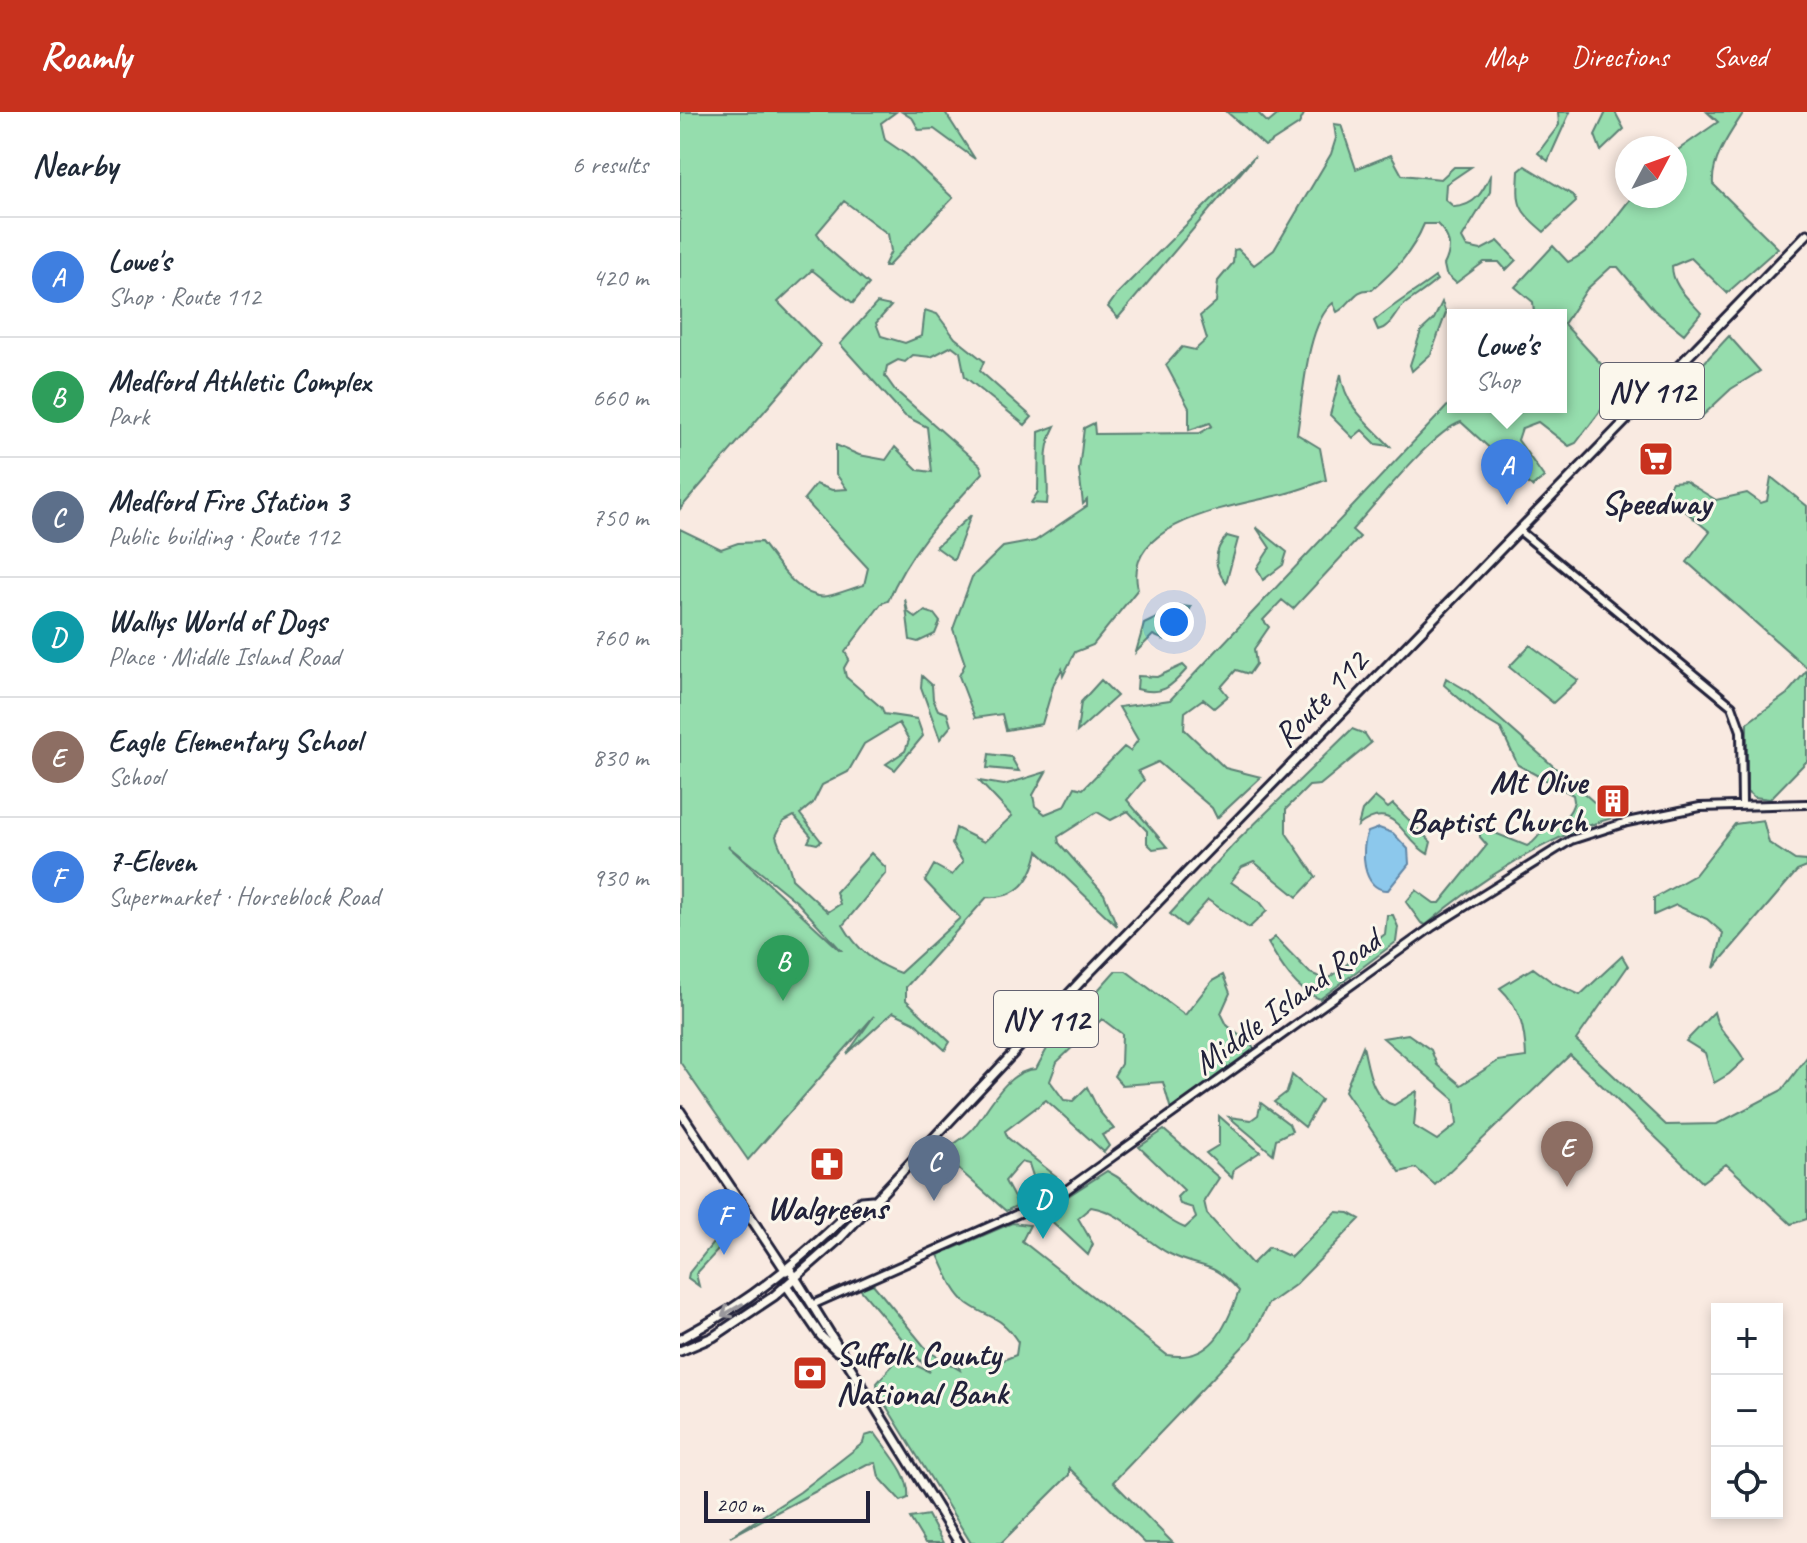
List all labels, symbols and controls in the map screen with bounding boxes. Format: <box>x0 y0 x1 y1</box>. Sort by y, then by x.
text: Roamly <box>40 33 131 80</box>
text: Map <box>1484 39 1527 74</box>
text: Directions <box>1571 39 1669 74</box>
text: Saved <box>1713 39 1767 74</box>
north arrow <box>1615 136 1687 208</box>
text: Nearby <box>32 143 118 186</box>
text: 6 results <box>572 148 648 181</box>
text: Lowe's <box>108 242 171 280</box>
text: A <box>51 261 65 294</box>
text: 420 m <box>592 261 648 294</box>
text: Shop · Route 112 <box>108 280 261 313</box>
popup <box>1447 309 1567 413</box>
text: Lowe's <box>1476 326 1538 364</box>
text: Medford Athletic Complex <box>108 362 370 400</box>
road number: NY 112 <box>1600 363 1704 419</box>
text: Shop <box>1476 364 1520 397</box>
text: B <box>51 381 65 414</box>
text: 660 m <box>592 381 648 414</box>
text: Park <box>108 400 149 433</box>
pin: A <box>1481 439 1533 505</box>
supermarket icon: Speedway <box>1637 440 1675 478</box>
place label: Speedway <box>1601 481 1714 524</box>
text: Medford Fire Station 3 <box>108 482 348 520</box>
text: C <box>52 501 64 534</box>
text: 750 m <box>592 501 648 534</box>
text: Public building · Route 112 <box>108 520 340 553</box>
text: Wallys World of Dogs <box>108 602 327 640</box>
your location <box>1154 602 1194 642</box>
text: D <box>50 621 66 654</box>
text: 760 m <box>592 621 648 654</box>
street label: Route 112 <box>1264 639 1379 756</box>
text: Place · Middle Island Road <box>108 640 340 673</box>
text: Eagle Elementary School <box>108 722 362 760</box>
text: E <box>51 741 65 774</box>
text: 830 m <box>592 741 648 774</box>
text: School <box>108 760 164 793</box>
place label: Mt Olive Baptist Church <box>1407 760 1590 842</box>
building icon: Mt Olive Baptist Church <box>1594 782 1632 820</box>
text: 7-Eleven <box>108 842 196 880</box>
text: F <box>52 861 64 894</box>
text: 930 m <box>592 861 648 894</box>
text: Supermarket · Horseblock Road <box>108 880 380 913</box>
street label: Middle Island Road <box>1184 916 1393 1084</box>
pin: B <box>757 935 809 1001</box>
road number: NY 112 <box>994 991 1098 1047</box>
pin: E <box>1541 1121 1593 1187</box>
pin: C <box>908 1135 960 1201</box>
pharmacy icon: Walgreens <box>808 1145 846 1183</box>
pin: D <box>1017 1173 1069 1239</box>
place label: Walgreens <box>767 1186 890 1229</box>
pin: F <box>698 1189 750 1255</box>
one-way arrow <box>721 1302 744 1318</box>
map controls <box>1711 1303 1783 1519</box>
button: + <box>1711 1303 1783 1375</box>
place label: Suffolk County National Bank <box>836 1332 1011 1414</box>
bank icon: Suffolk County National Bank <box>791 1354 829 1392</box>
button: − <box>1711 1375 1783 1447</box>
button: locate <box>1711 1447 1783 1519</box>
scale bar <box>704 1487 870 1523</box>
text: 200 m <box>716 1491 763 1519</box>

